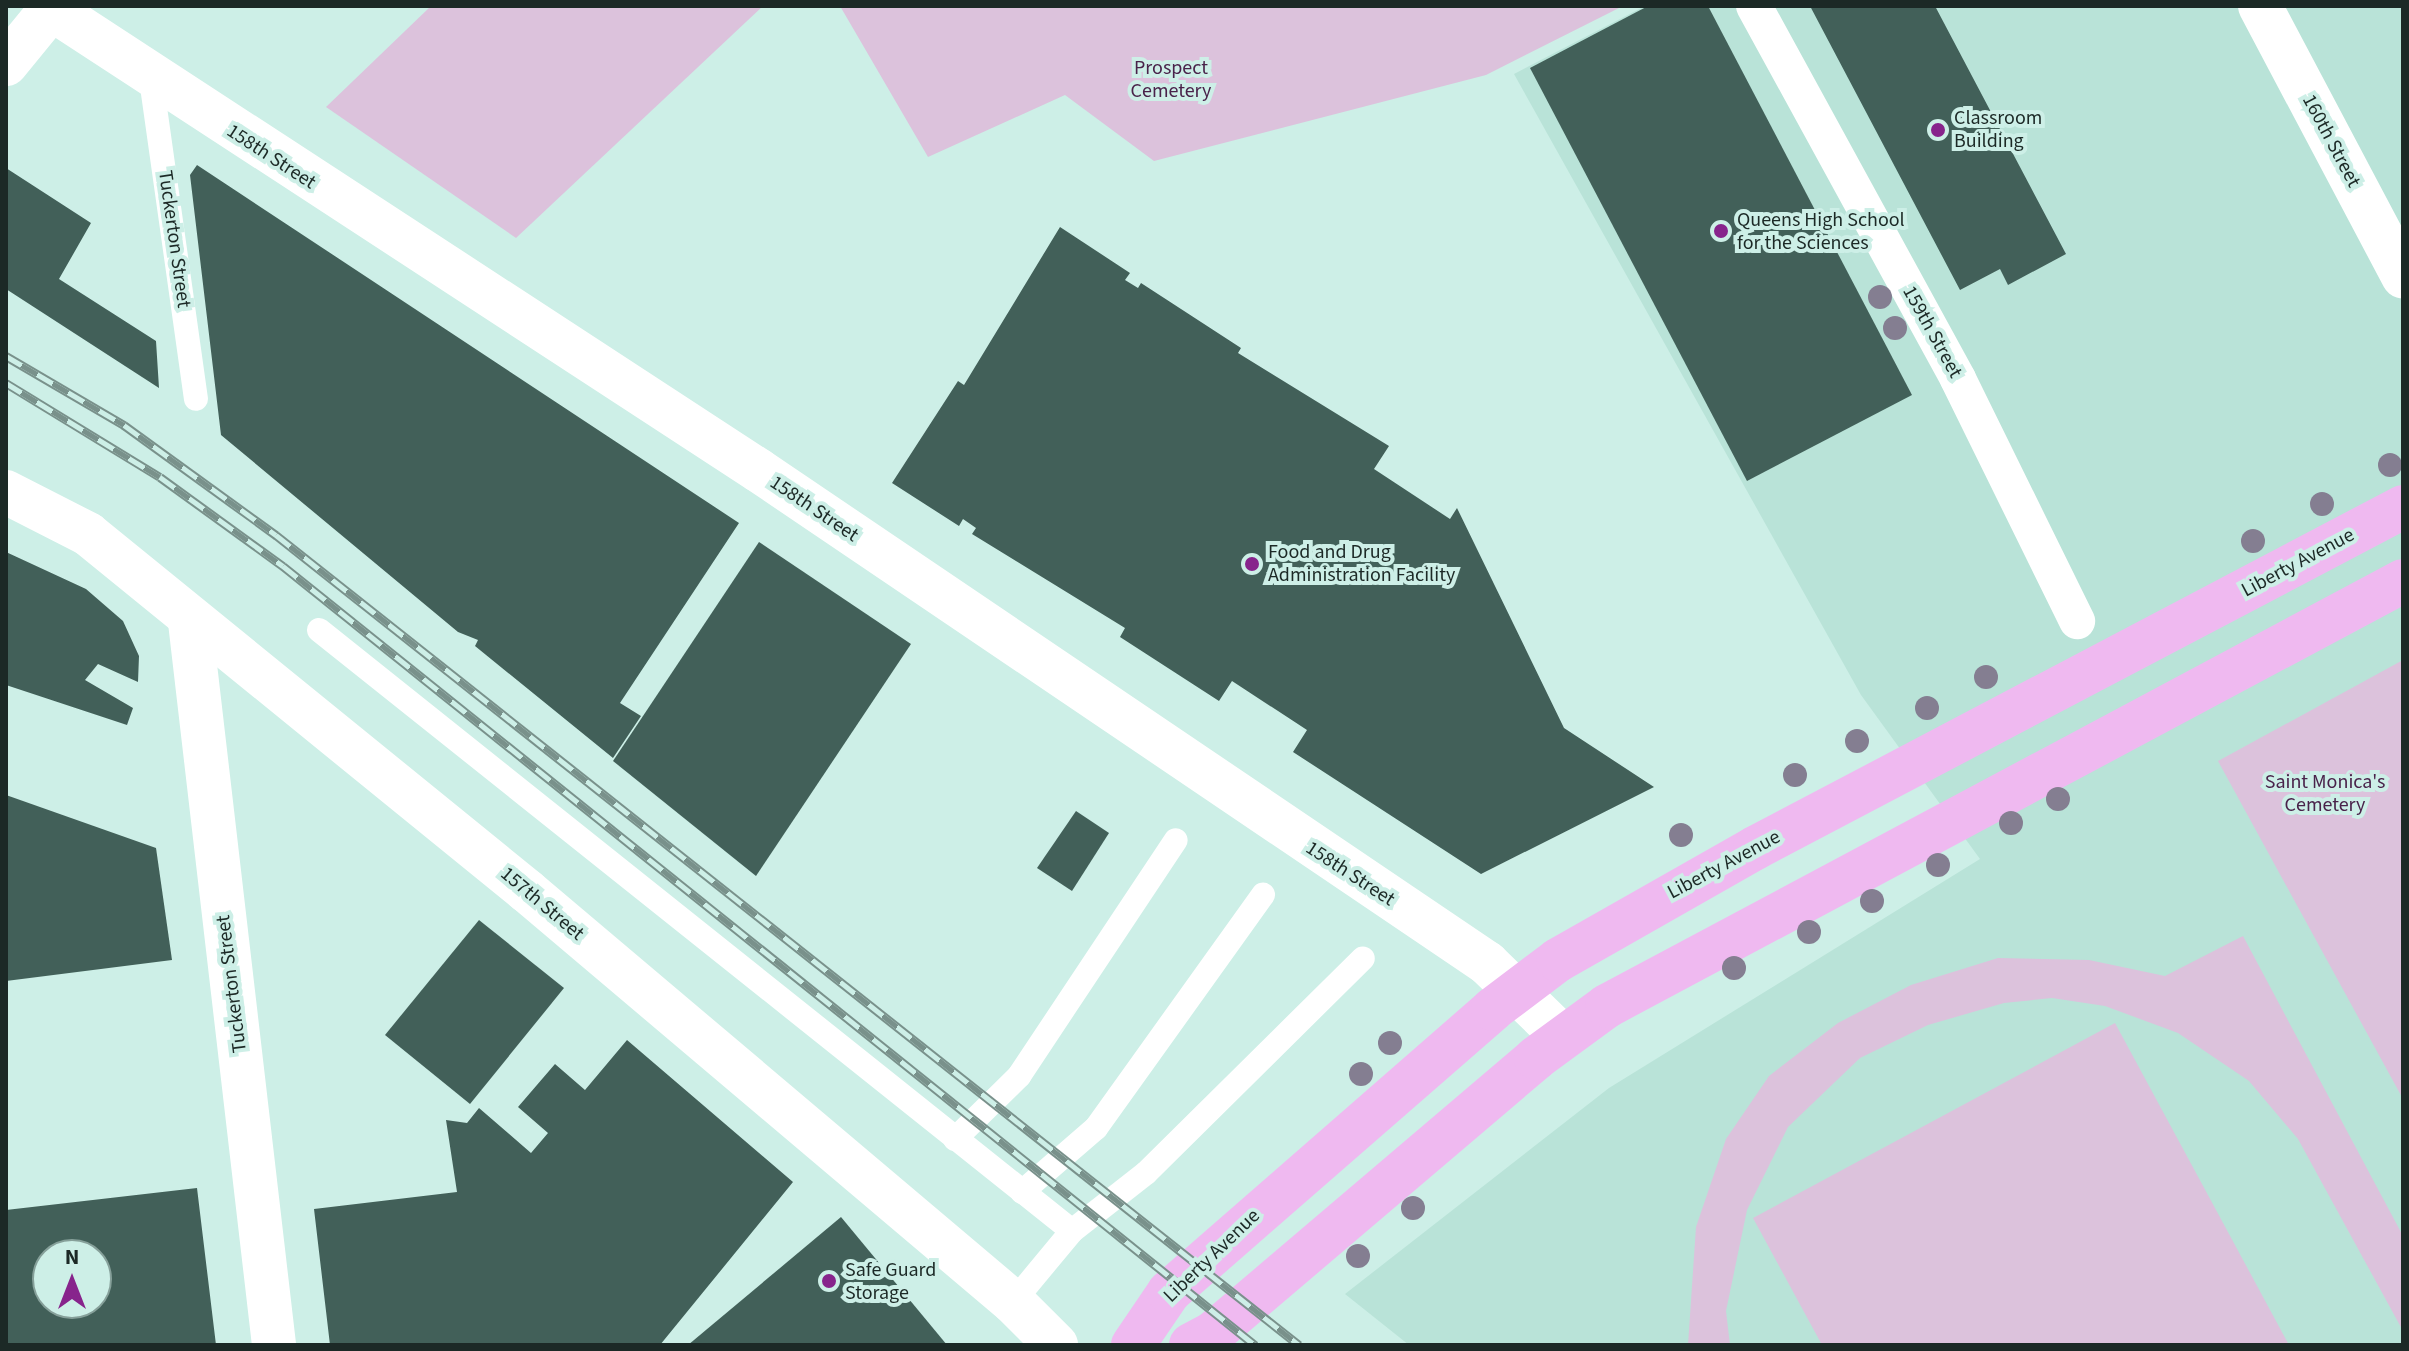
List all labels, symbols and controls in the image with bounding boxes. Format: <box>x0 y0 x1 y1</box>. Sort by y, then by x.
park label: Prospect Cemetery <box>1131 56 1211 103</box>
street label: 160th Street <box>2297 91 2365 191</box>
place label: Classroom Building <box>1954 106 2042 153</box>
street label: 158th Street <box>222 119 320 195</box>
marker: Classroom Building <box>1929 121 1947 139</box>
street label: Tuckerton Street <box>152 169 196 309</box>
place label: Queens High School for the Sciences <box>1737 208 1905 255</box>
marker: Queens High School for the Sciences <box>1712 222 1730 240</box>
street label: 159th Street <box>1897 282 1967 382</box>
street label: 158th Street <box>765 471 863 547</box>
street label: Liberty Avenue <box>2237 523 2359 603</box>
place label: Food and Drug Administration Facility <box>1268 540 1455 587</box>
marker: Food and Drug Administration Facility <box>1243 555 1261 573</box>
park label: Saint Monica's Cemetery <box>2265 770 2385 817</box>
street label: Liberty Avenue <box>1663 825 1785 905</box>
street label: 158th Street <box>1301 836 1399 912</box>
street label: 157th Street <box>495 862 589 946</box>
street label: Tuckerton Street <box>212 914 252 1054</box>
street label: Liberty Avenue <box>1159 1204 1265 1308</box>
north arrow <box>32 1239 112 1319</box>
text: N <box>65 1241 79 1273</box>
place label: Safe Guard Storage <box>845 1258 936 1305</box>
marker: Safe Guard Storage <box>820 1272 838 1290</box>

